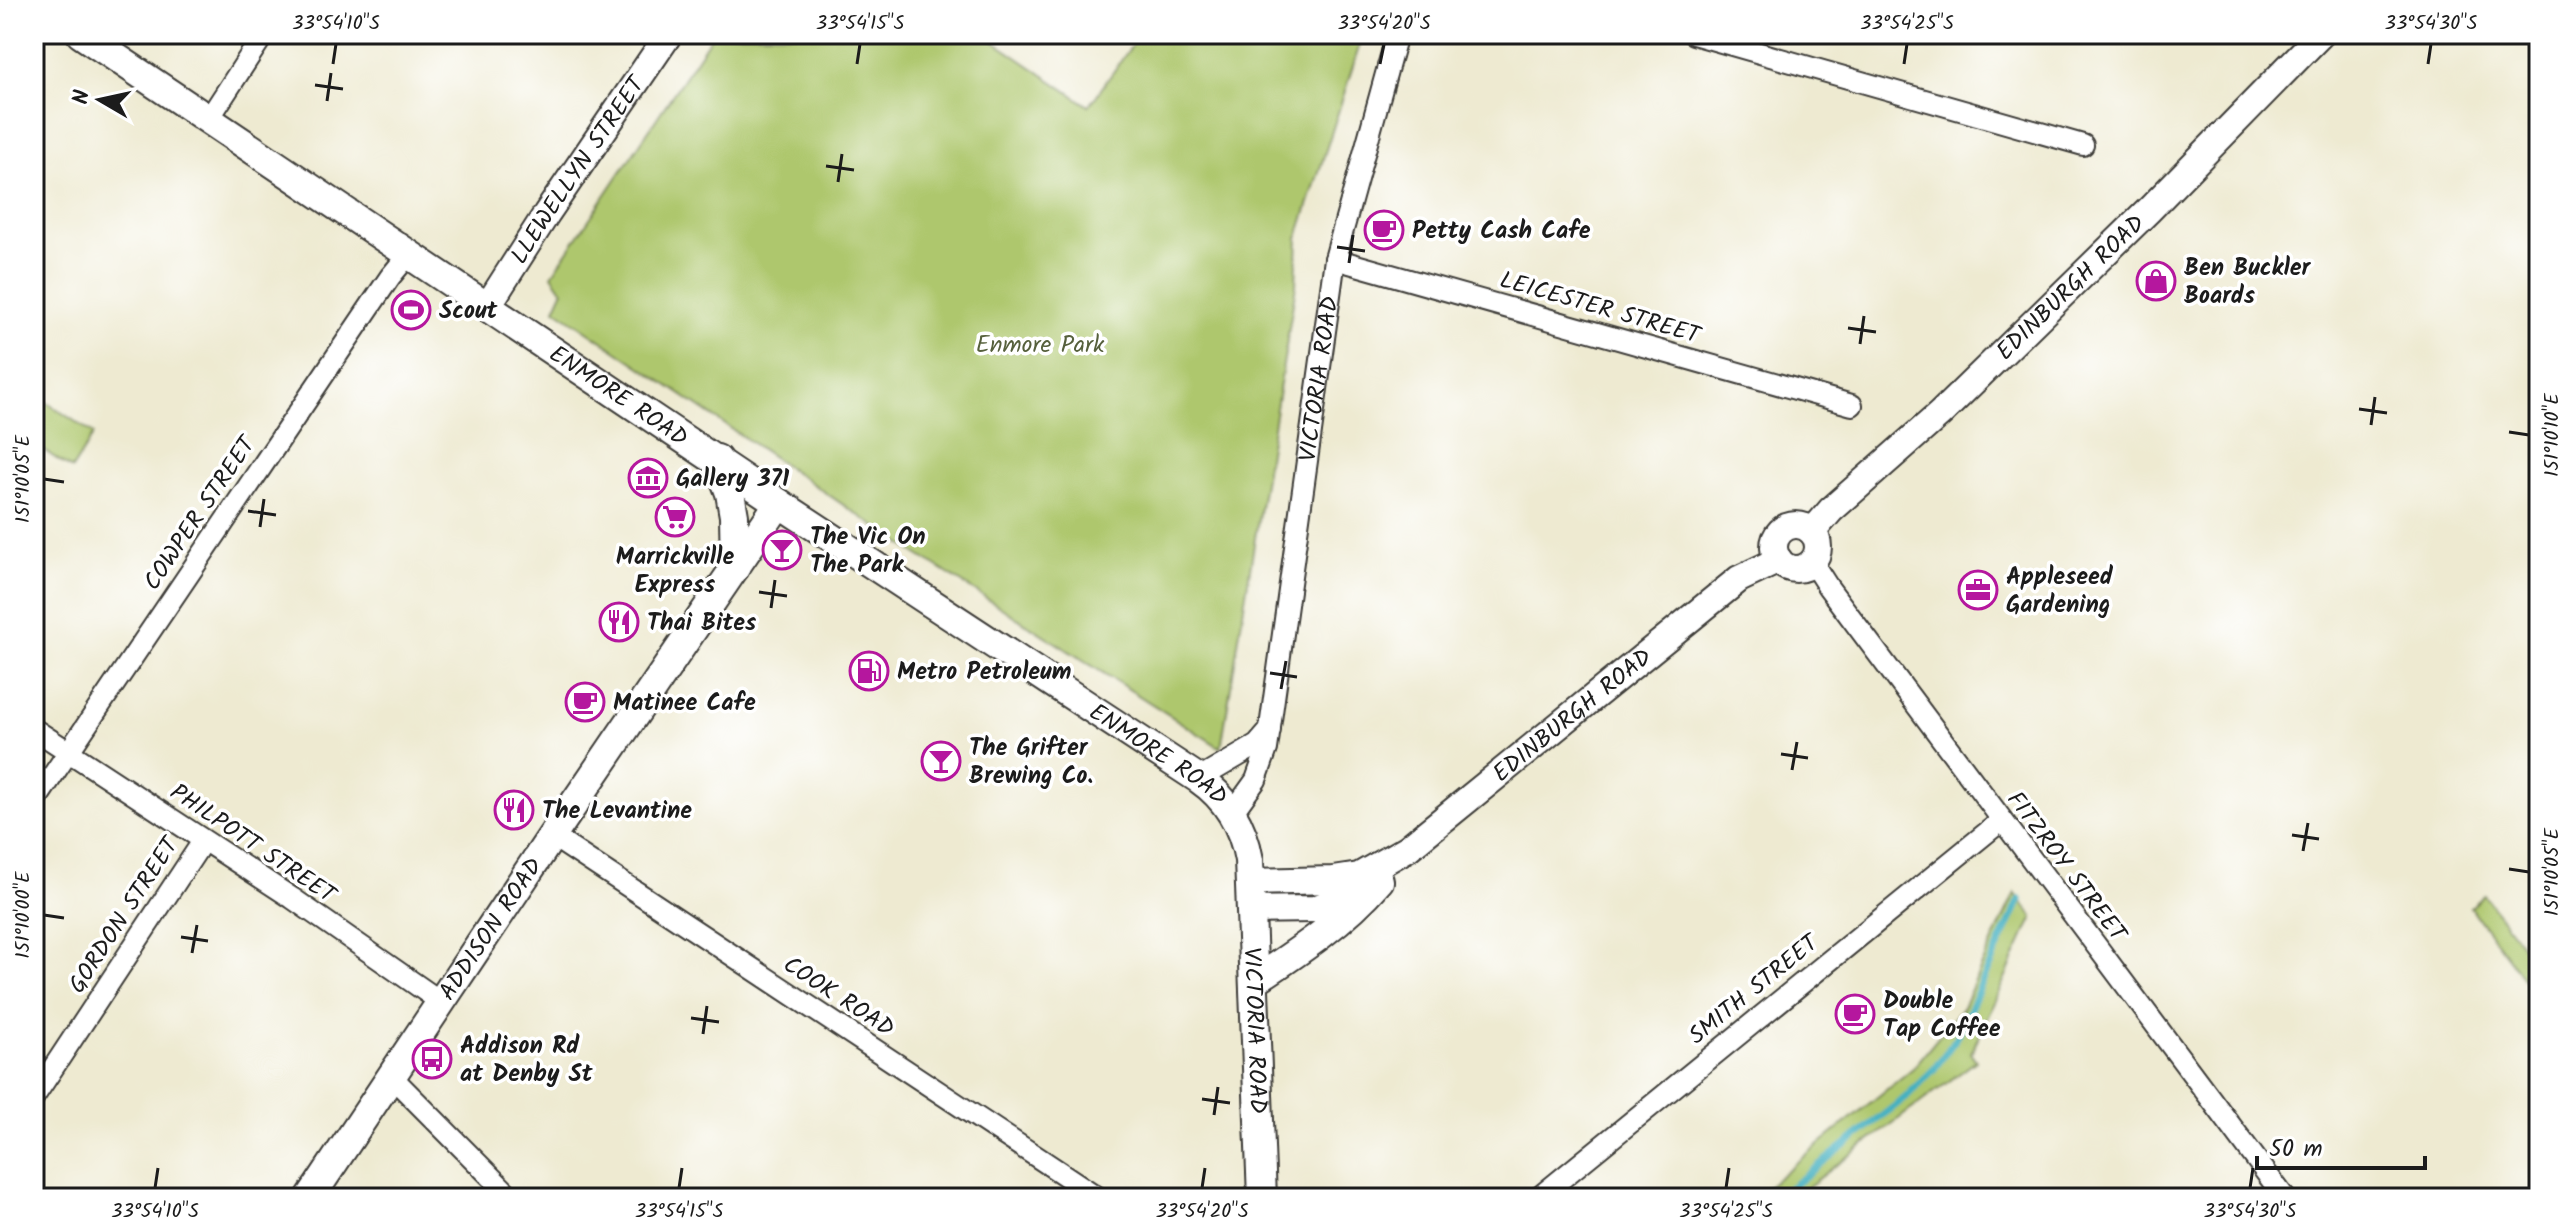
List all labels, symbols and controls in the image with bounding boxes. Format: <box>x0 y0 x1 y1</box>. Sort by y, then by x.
text: 33°54'10"S <box>292 8 380 40</box>
text: 33°54'15"S <box>816 8 905 40</box>
text: 33°54'20"S <box>1337 8 1431 40</box>
text: 33°54'25"S <box>1860 8 1954 40</box>
text: 33°54'30"S <box>2385 8 2478 40</box>
north arrow <box>60 60 140 140</box>
street label: LLEWELLYN STREET <box>501 67 657 273</box>
text: N <box>64 88 101 107</box>
street label: EDINBURGH ROAD <box>1987 206 2155 371</box>
cafe icon: Petty Cash Cafe <box>1363 209 1405 251</box>
place label: Petty Cash Cafe <box>1412 212 1591 251</box>
place label: Ben Buckler Boards <box>2184 249 2312 316</box>
shop icon: Ben Buckler Boards <box>2135 260 2177 302</box>
street label: LEICESTER STREET <box>1495 261 1706 356</box>
sports icon: Scout <box>390 289 432 331</box>
place label: Scout <box>439 292 499 331</box>
street label: VICTORIA ROAD <box>1289 294 1351 464</box>
park label: Enmore Park <box>976 326 1105 365</box>
street label: ENMORE ROAD <box>541 336 696 458</box>
text: 151°10'10"E <box>2537 392 2569 477</box>
street label: COWPER STREET <box>134 427 268 599</box>
text: 151°10'05"E <box>8 434 40 523</box>
museum icon: Gallery 371 <box>627 457 669 499</box>
place label: Gallery 371 <box>676 460 790 499</box>
supermarket icon: Marrickville Express <box>654 496 696 538</box>
place label: The Vic On The Park <box>810 518 926 585</box>
bar icon: The Vic On The Park <box>761 529 803 571</box>
place label: Marrickville Express <box>616 538 734 605</box>
place label: Appleseed Gardening <box>2006 558 2114 625</box>
office icon: Appleseed Gardening <box>1957 569 1999 611</box>
restaurant icon: Thai Bites <box>598 601 640 643</box>
place label: Thai Bites <box>647 604 756 643</box>
street label: EDINBURGH ROAD <box>1484 639 1661 793</box>
fuel station icon: Metro Petroleum <box>848 650 890 692</box>
place label: Metro Petroleum <box>897 653 1071 692</box>
cafe icon: Matinee Cafe <box>564 681 606 723</box>
place label: Matinee Cafe <box>613 684 756 723</box>
street label: ENMORE ROAD <box>1081 694 1236 815</box>
place label: The Grifter Brewing Co. <box>969 729 1093 796</box>
bar icon: The Grifter Brewing Co. <box>920 740 962 782</box>
street label: PHILPOTT STREET <box>161 774 345 916</box>
street label: FITZROY STREET <box>1996 783 2137 952</box>
restaurant icon: The Levantine <box>493 789 535 831</box>
place label: The Levantine <box>542 792 692 831</box>
text: 151°10'05"E <box>2537 827 2569 916</box>
street label: GORDON STREET <box>59 828 191 1002</box>
street label: ADDISON ROAD <box>429 850 553 1009</box>
text: 151°10'00"E <box>8 870 40 959</box>
street label: SMITH STREET <box>1680 924 1829 1055</box>
street label: COOK ROAD <box>775 946 902 1048</box>
street label: VICTORIA ROAD <box>1231 946 1277 1115</box>
place label: Double Tap Coffee <box>1883 982 2001 1049</box>
cafe icon: Double Tap Coffee <box>1834 993 1876 1035</box>
place label: Addison Rd at Denby St <box>460 1027 594 1094</box>
bus stop icon: Addison Rd at Denby St <box>411 1038 453 1080</box>
scale bar <box>2257 1120 2425 1170</box>
text: 50 m <box>2269 1130 2323 1169</box>
text: 33°54'10"S <box>111 1196 199 1228</box>
text: 33°54'15"S <box>635 1196 724 1228</box>
text: 33°54'20"S <box>1155 1196 1249 1228</box>
text: 33°54'25"S <box>1679 1196 1773 1228</box>
text: 33°54'30"S <box>2204 1196 2297 1228</box>

